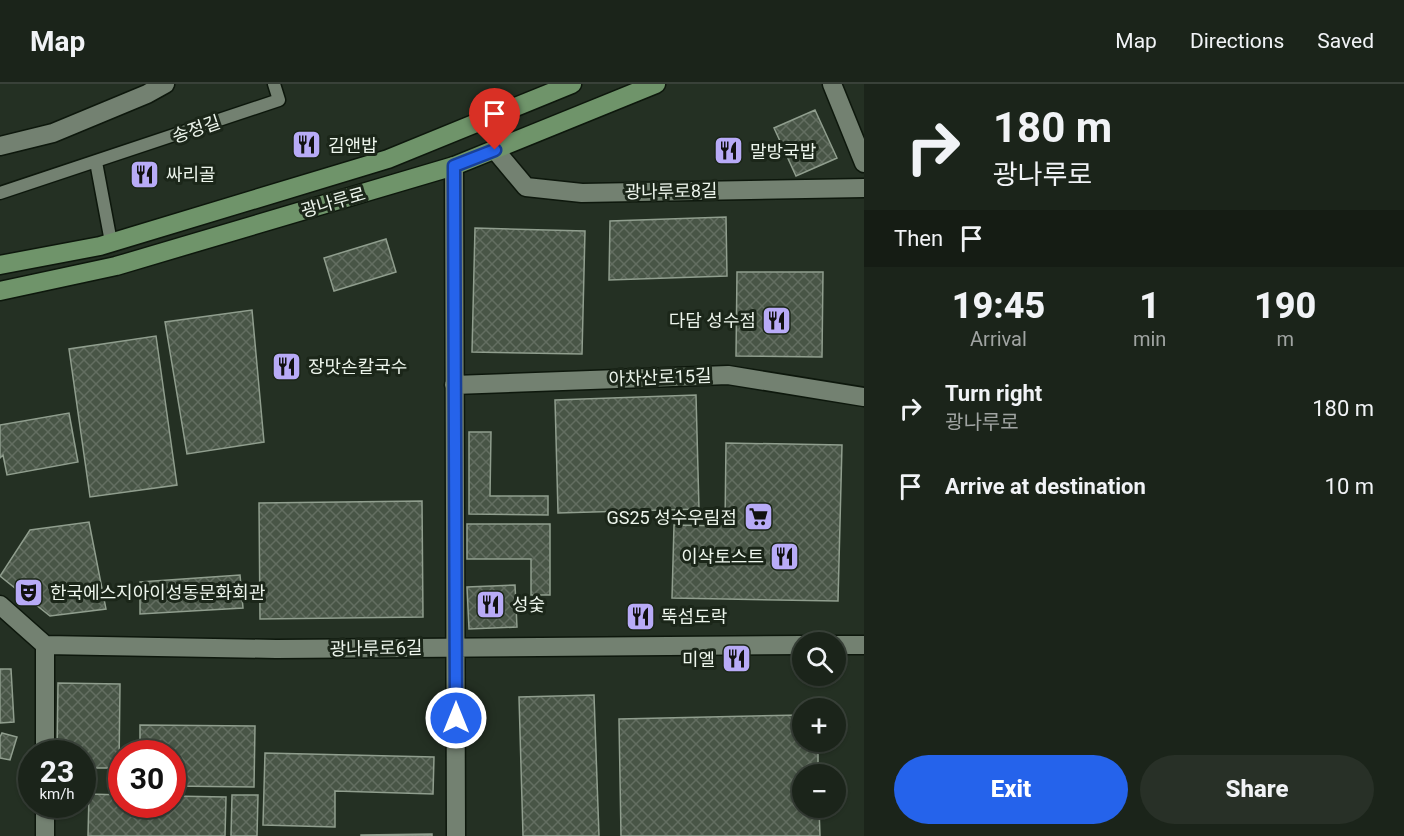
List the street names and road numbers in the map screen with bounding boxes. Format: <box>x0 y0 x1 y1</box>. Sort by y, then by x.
street label: 송정길 <box>169 111 223 147</box>
street label: 광나루로8길 <box>624 180 718 202</box>
street label: 광나루로 <box>298 183 368 221</box>
street label: 아차산로15길 <box>608 365 712 389</box>
street label: 광나루로6길 <box>329 637 423 659</box>

